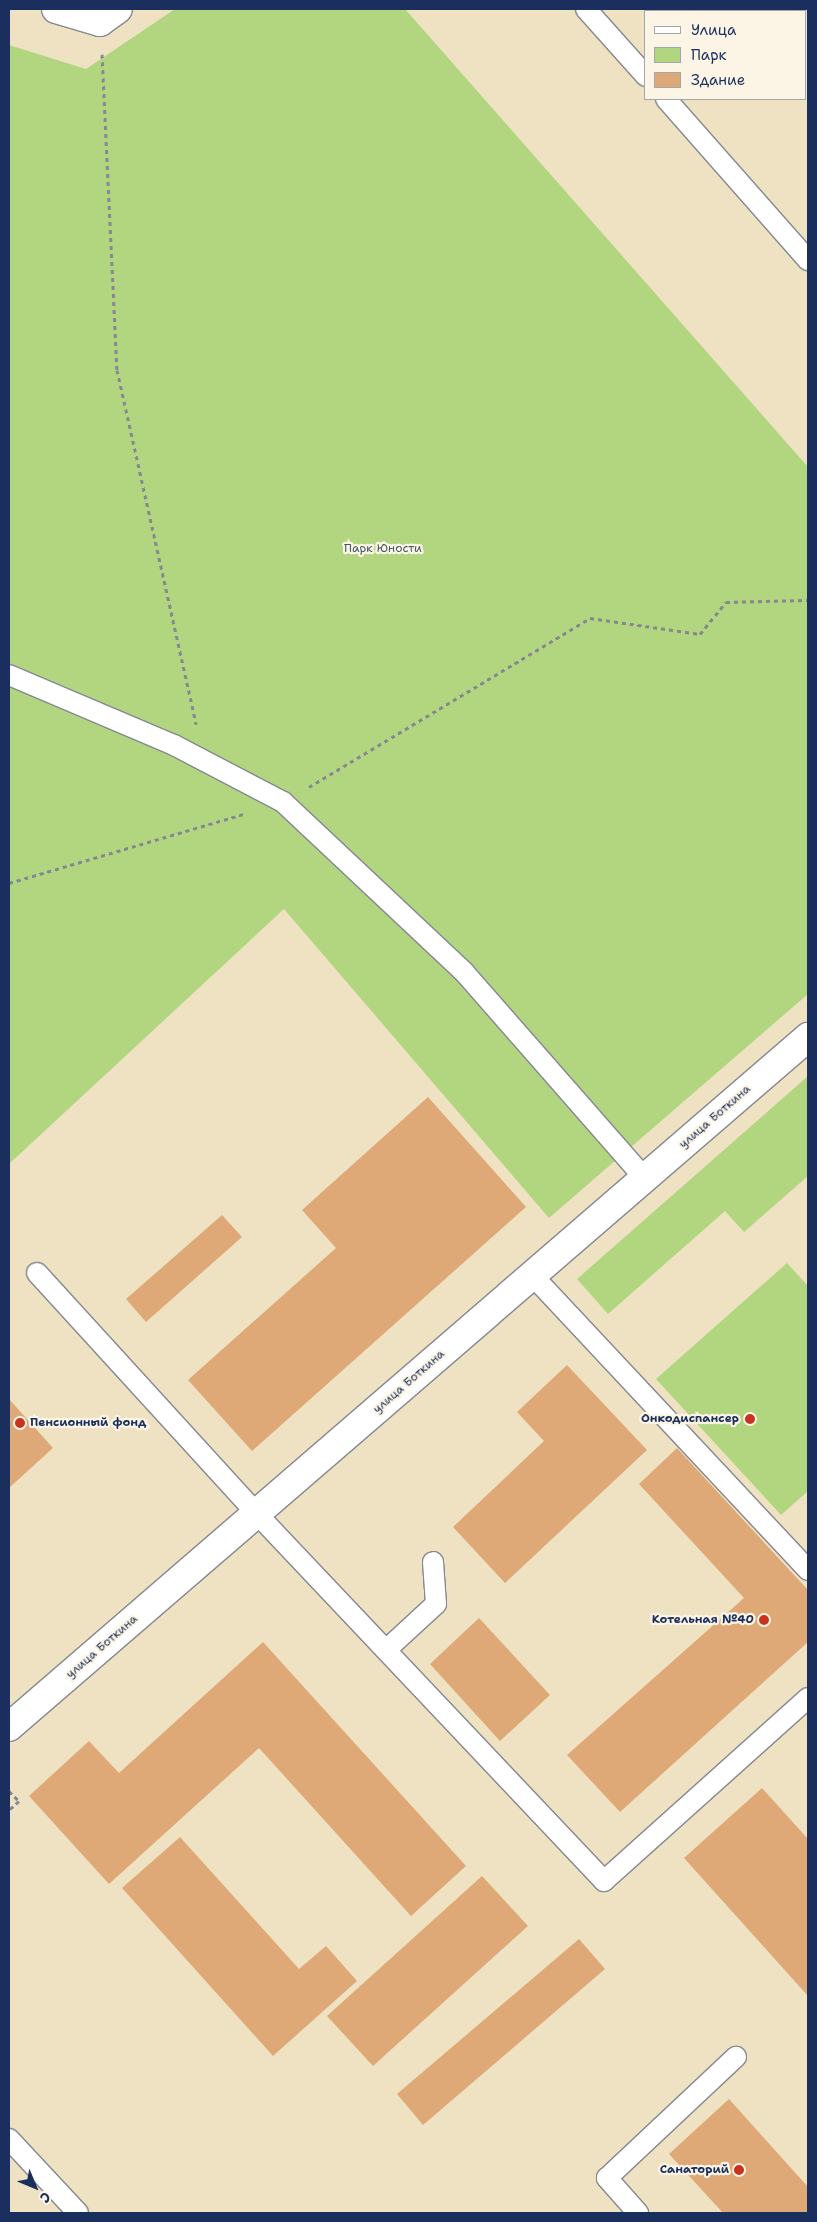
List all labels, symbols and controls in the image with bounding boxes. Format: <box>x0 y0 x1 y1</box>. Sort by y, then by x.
legend <box>644 10 807 100</box>
text: Улица <box>691 20 736 40</box>
text: Парк <box>691 45 727 65</box>
text: Здание <box>691 70 745 90</box>
park label: Парк Юности <box>344 542 422 556</box>
street label: улица Боткина <box>676 1082 754 1152</box>
street label: улица Боткина <box>370 1347 448 1417</box>
place label: Онкодиспансер <box>641 1412 739 1426</box>
marker: Онкодиспансер <box>743 1412 757 1426</box>
place label: Пенсионный фонд <box>30 1416 146 1430</box>
marker: Пенсионный фонд <box>14 1417 26 1429</box>
street label: улица Боткина <box>63 1612 141 1682</box>
place label: Котельная №40 <box>652 1613 754 1627</box>
marker: Котельная №40 <box>758 1614 770 1626</box>
north arrow <box>10 2162 60 2212</box>
place label: Санаторий <box>660 2163 729 2177</box>
marker: Санаторий <box>733 2164 745 2176</box>
text: С <box>36 2188 55 2207</box>

